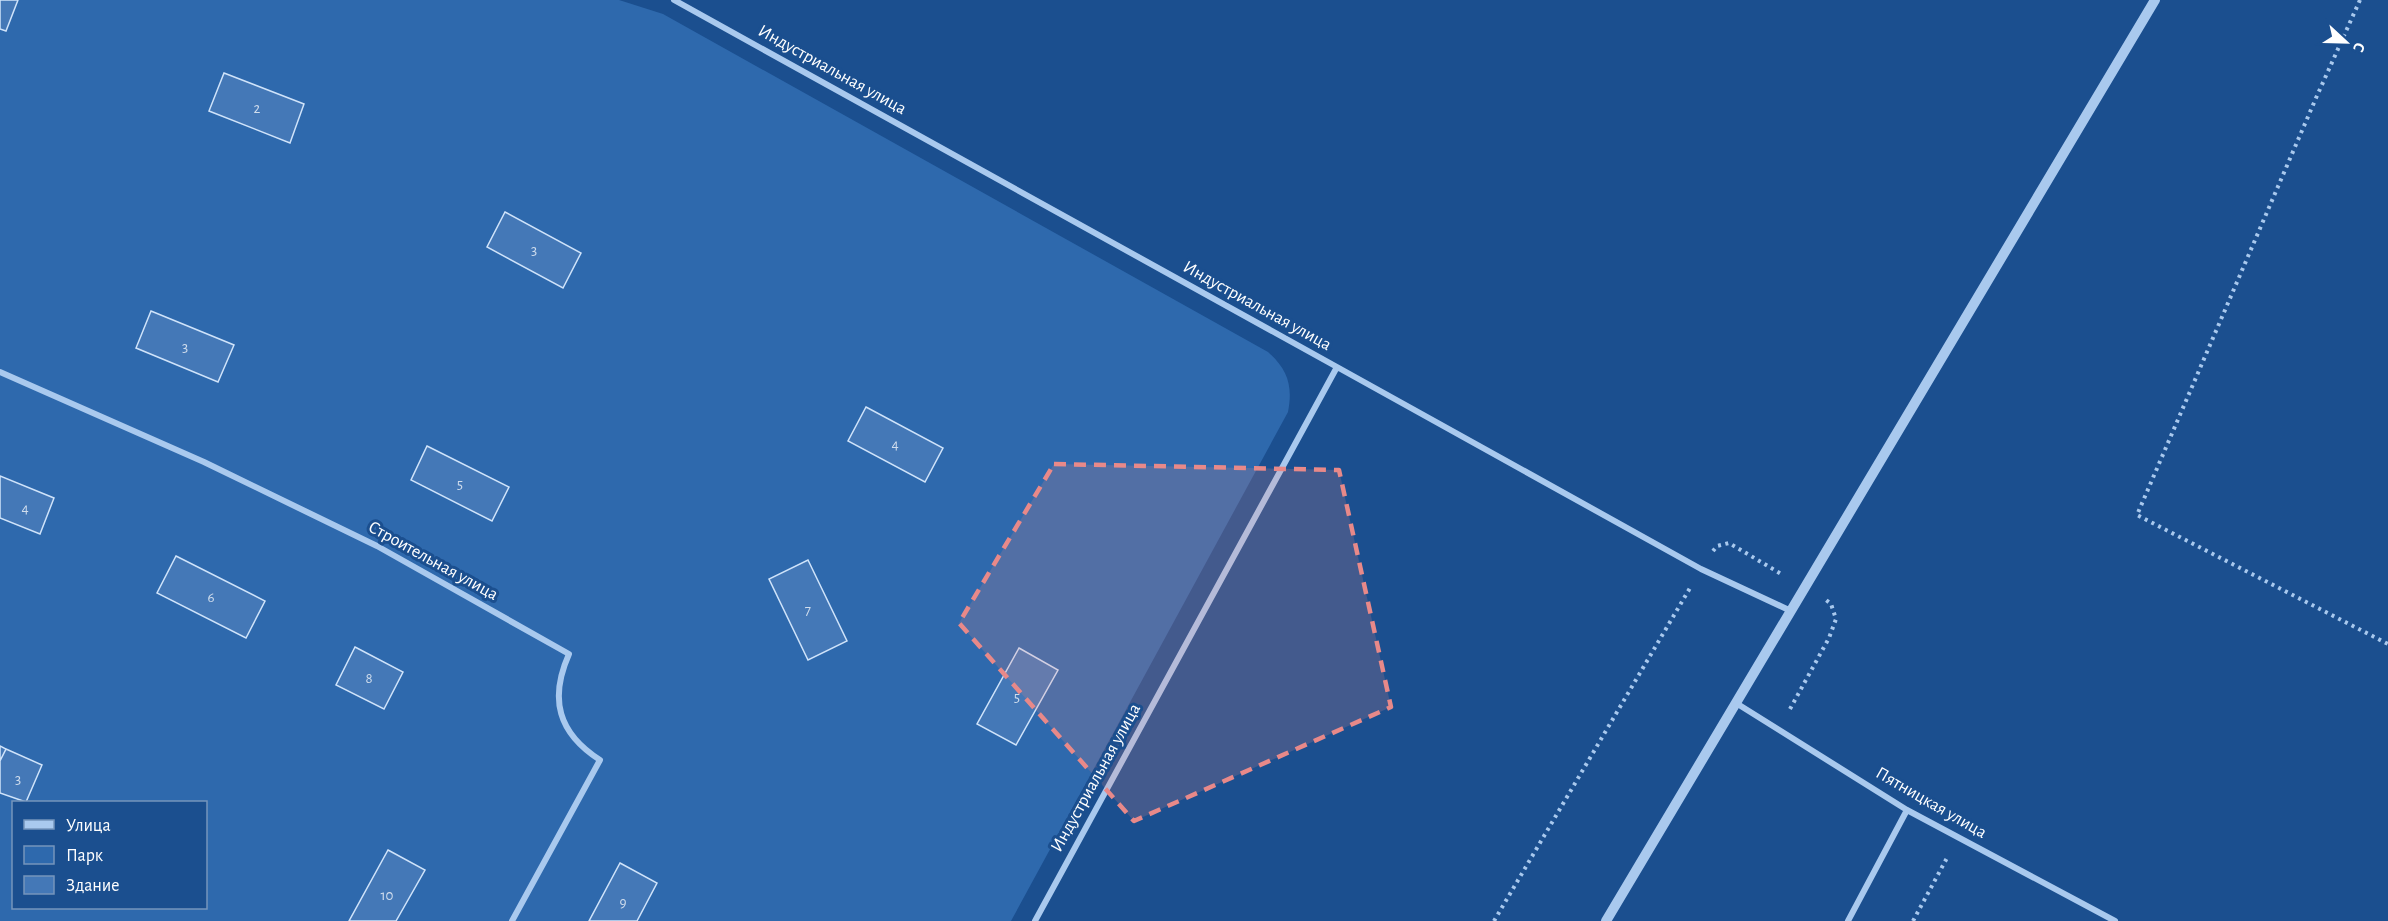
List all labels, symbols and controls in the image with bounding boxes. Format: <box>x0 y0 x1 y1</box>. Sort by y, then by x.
north arrow <box>2316 12 2376 72</box>
street label: Индустриальная улица <box>755 22 909 118</box>
text: С <box>2350 40 2368 54</box>
house number: 2 <box>254 101 261 116</box>
house number: 3 <box>531 243 537 258</box>
street label: Индустриальная улица <box>1180 258 1334 354</box>
house number: 3 <box>182 340 188 355</box>
house number: 4 <box>891 437 899 452</box>
house number: 5 <box>457 477 463 492</box>
house number: 4 <box>21 501 29 516</box>
street label: Строительная улица <box>365 518 501 604</box>
house number: 6 <box>207 590 215 605</box>
house number: 7 <box>805 603 811 618</box>
house number: 8 <box>365 671 373 686</box>
house number: 5 <box>1014 690 1020 705</box>
street label: Индустриальная улица <box>1048 701 1144 855</box>
street label: Пятницкая улица <box>1872 764 1990 842</box>
house number: 3 <box>15 772 21 787</box>
legend <box>12 801 207 909</box>
text: Улица <box>66 817 111 835</box>
text: Парк <box>66 847 104 865</box>
text: Здание <box>66 877 120 895</box>
house number: 10 <box>380 888 394 903</box>
house number: 9 <box>619 895 627 910</box>

